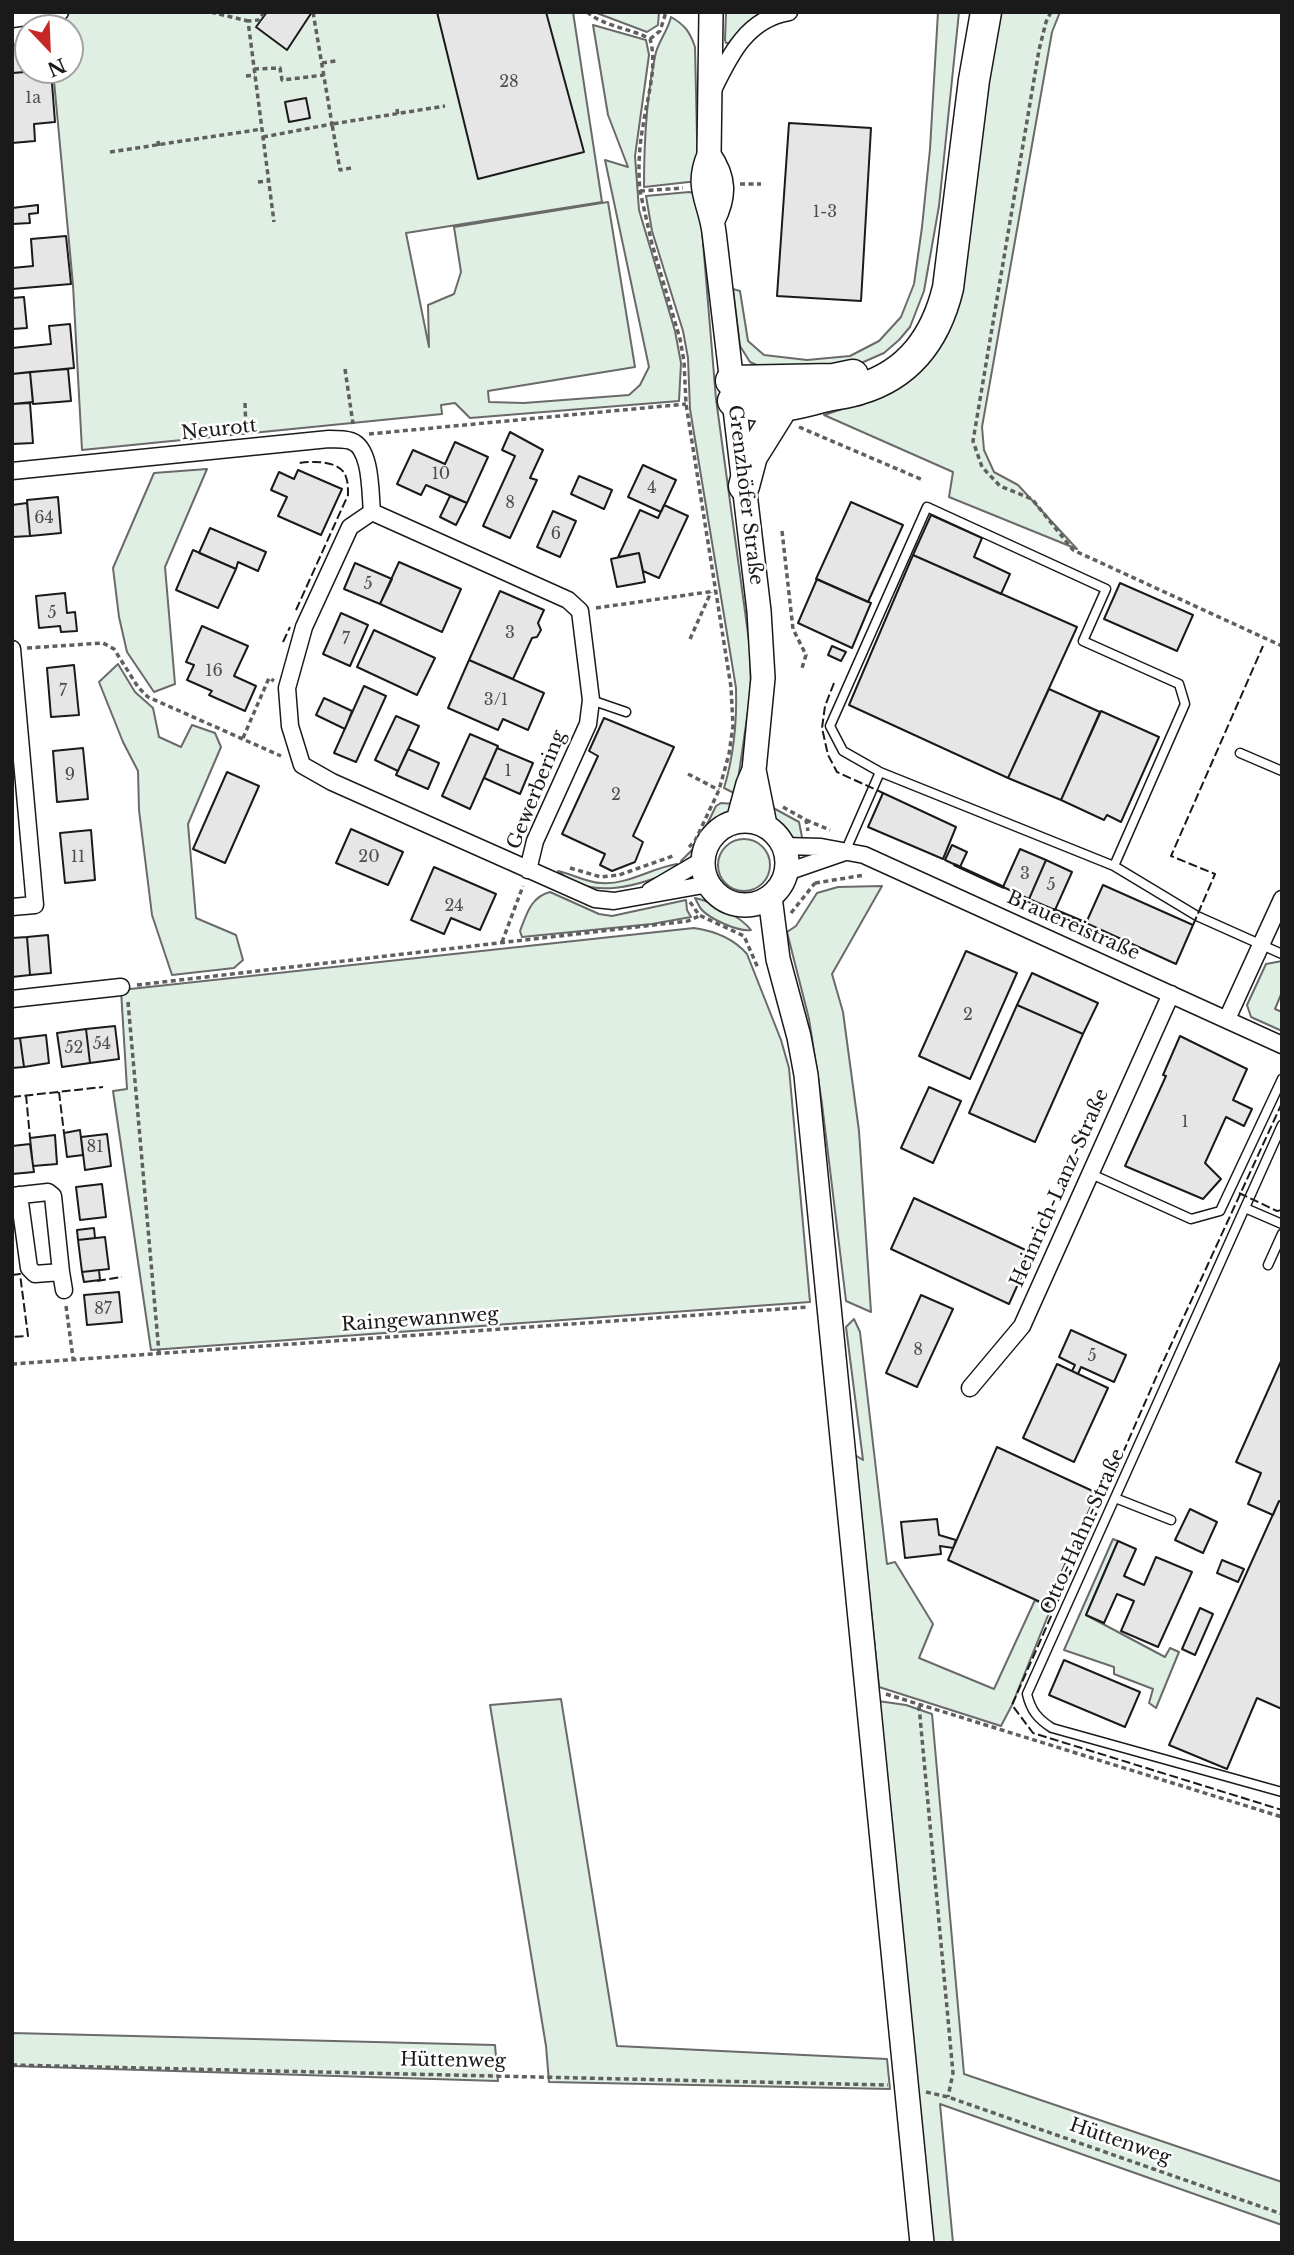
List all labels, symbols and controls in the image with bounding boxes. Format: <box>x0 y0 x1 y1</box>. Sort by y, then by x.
north arrow <box>14 14 84 84</box>
text: N <box>44 53 69 81</box>
house number: 28 <box>499 72 519 92</box>
house number: 1a <box>25 88 41 108</box>
house number: 1-3 <box>813 202 837 222</box>
street label: Grenzhöfer Straße <box>723 404 767 586</box>
street label: Neurott <box>180 415 258 445</box>
house number: 10 <box>432 464 450 484</box>
house number: 4 <box>647 478 657 498</box>
house number: 8 <box>505 493 515 513</box>
house number: 64 <box>34 508 54 528</box>
house number: 6 <box>551 524 561 544</box>
house number: 5 <box>363 574 373 594</box>
house number: 5 <box>47 603 57 623</box>
house number: 3 <box>505 623 515 643</box>
house number: 7 <box>342 629 350 649</box>
house number: 16 <box>205 661 223 681</box>
house number: 7 <box>59 681 67 701</box>
house number: 3/1 <box>484 690 508 710</box>
street label: Gewerbering <box>503 727 571 853</box>
house number: 1 <box>504 761 512 781</box>
house number: 9 <box>65 765 75 785</box>
house number: 2 <box>611 785 621 805</box>
house number: 11 <box>71 847 85 867</box>
house number: 20 <box>358 847 380 867</box>
house number: 3 <box>1020 864 1030 884</box>
house number: 5 <box>1046 875 1056 895</box>
street label: Brauereistraße <box>1003 886 1143 966</box>
house number: 24 <box>444 896 464 916</box>
house number: 2 <box>963 1005 973 1025</box>
house number: 54 <box>93 1034 111 1054</box>
house number: 52 <box>65 1038 83 1058</box>
street label: Heinrich-Lanz-Straße <box>1006 1085 1114 1291</box>
house number: 1 <box>1181 1112 1189 1132</box>
house number: 81 <box>87 1137 103 1157</box>
house number: 87 <box>94 1299 112 1319</box>
street label: Raingewannweg <box>341 1303 499 1337</box>
house number: 8 <box>913 1340 923 1360</box>
house number: 5 <box>1087 1346 1097 1366</box>
street label: Otto-Hahn-Straße <box>1036 1446 1130 1618</box>
street label: Hüttenweg <box>400 2049 506 2073</box>
street label: Hüttenweg <box>1066 2114 1174 2170</box>

